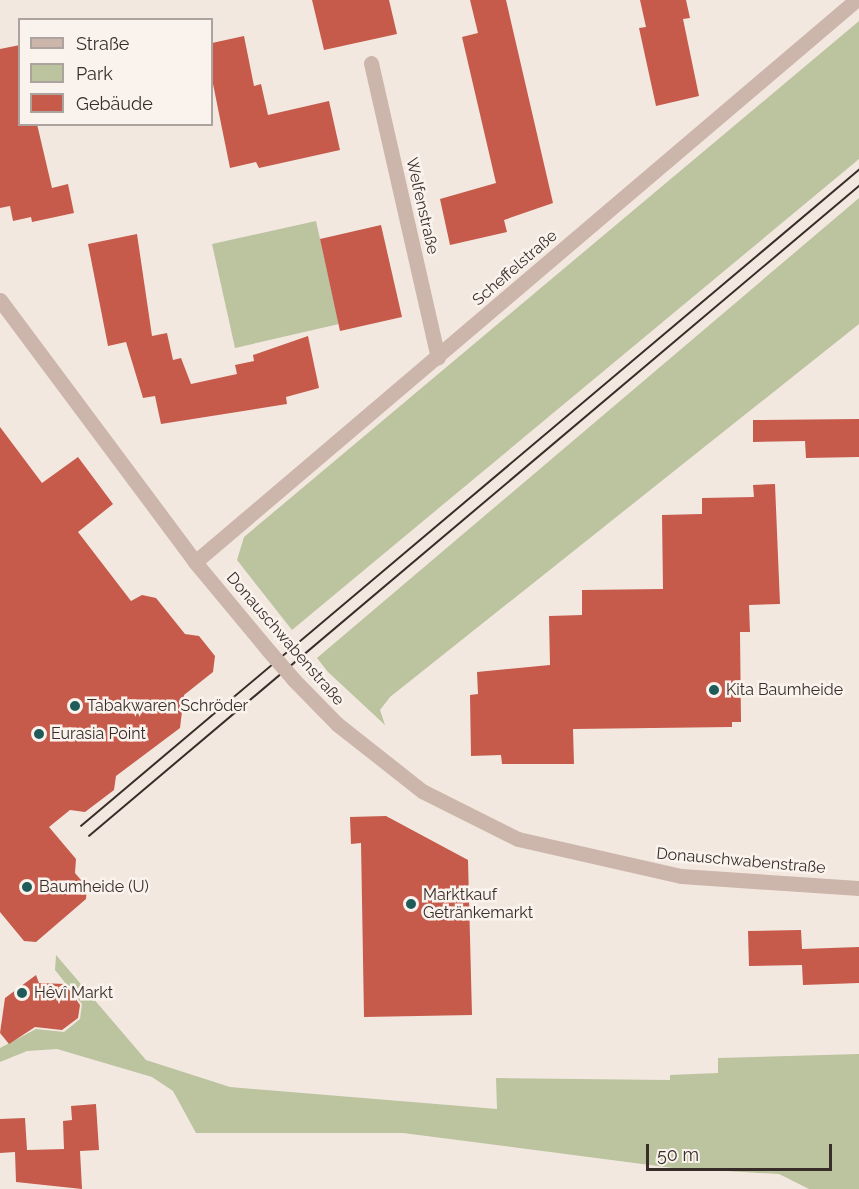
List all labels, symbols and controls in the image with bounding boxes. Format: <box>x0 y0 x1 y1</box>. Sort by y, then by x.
legend <box>18 18 213 126</box>
text: Straße <box>76 33 129 54</box>
text: Park <box>76 63 113 84</box>
text: Gebäude <box>76 93 153 114</box>
street label: Welfenstraße <box>402 156 442 256</box>
street label: Scheffelstraße <box>469 226 561 310</box>
street label: Donauschwabenstraße <box>222 569 348 709</box>
place label: Kita Baumheide <box>726 680 843 700</box>
marker: Kita Baumheide <box>707 683 721 697</box>
place label: Tabakwaren Schröder <box>87 696 248 716</box>
marker: Tabakwaren Schröder <box>68 699 82 713</box>
place label: Eurasia Point <box>51 724 146 744</box>
marker: Eurasia Point <box>32 727 46 741</box>
street label: Donauschwabenstraße <box>656 844 826 878</box>
place label: Baumheide (U) <box>39 877 149 897</box>
marker: Baumheide (U) <box>20 880 34 894</box>
place label: Marktkauf Getränkemarkt <box>423 885 533 923</box>
marker: Marktkauf Getränkemarkt <box>404 897 418 911</box>
place label: Hêvî Markt <box>34 983 113 1003</box>
marker: Hêvî Markt <box>15 986 29 1000</box>
scale bar <box>649 1132 835 1170</box>
text: 50 m <box>657 1144 699 1165</box>

